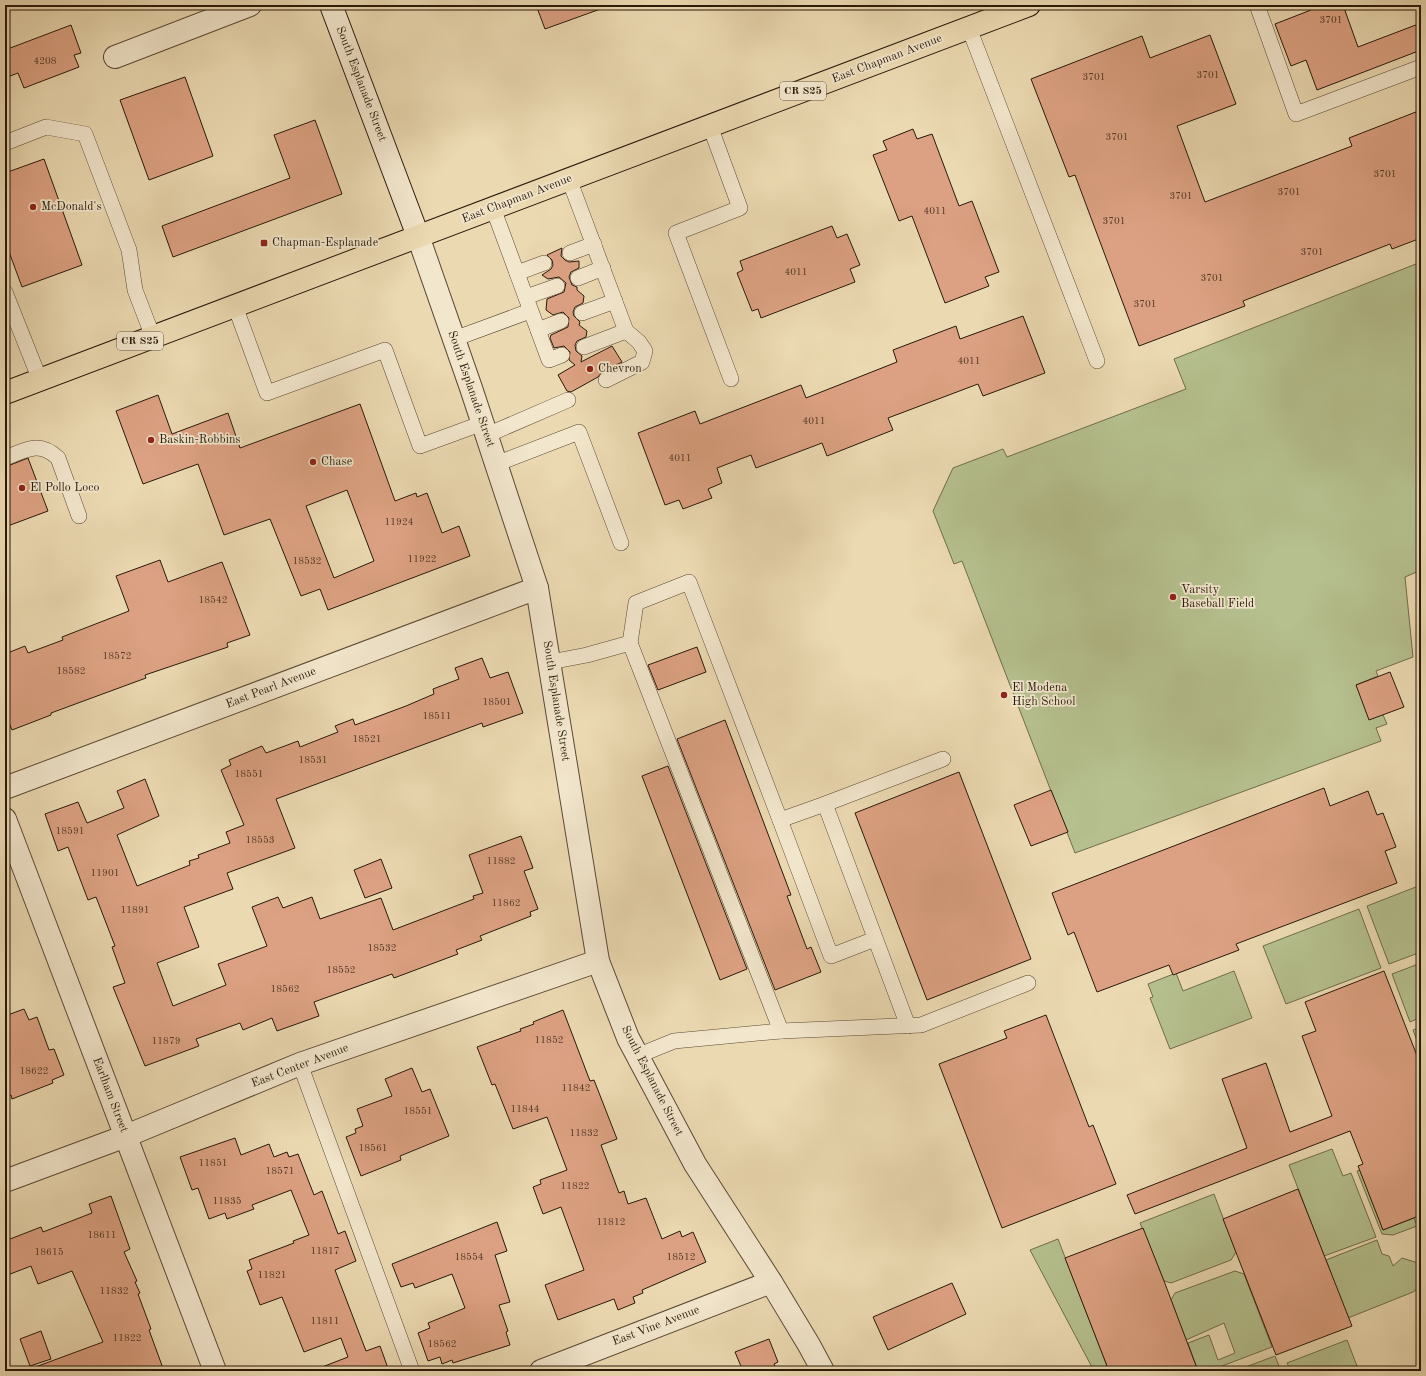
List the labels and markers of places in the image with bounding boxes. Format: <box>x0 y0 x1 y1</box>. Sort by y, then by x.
place label: McDonald's <box>41 201 102 213</box>
marker: McDonald's <box>28 202 38 212</box>
place label: Chapman-Esplanade <box>272 237 379 249</box>
marker: Chapman-Esplanade <box>259 238 269 248</box>
place label: Chevron <box>598 363 642 375</box>
marker: Chevron <box>585 364 595 374</box>
place label: Baskin-Robbins <box>159 434 241 446</box>
marker: Baskin-Robbins <box>146 435 156 445</box>
place label: Chase <box>321 456 353 468</box>
marker: Chase <box>308 457 318 467</box>
place label: El Pollo Loco <box>30 482 99 494</box>
marker: El Pollo Loco <box>17 483 27 493</box>
place label: Varsity Baseball Field <box>1181 584 1254 610</box>
marker: Varsity Baseball Field <box>1168 592 1178 602</box>
place label: El Modena High School <box>1012 682 1075 708</box>
marker: El Modena High School <box>999 690 1009 700</box>

